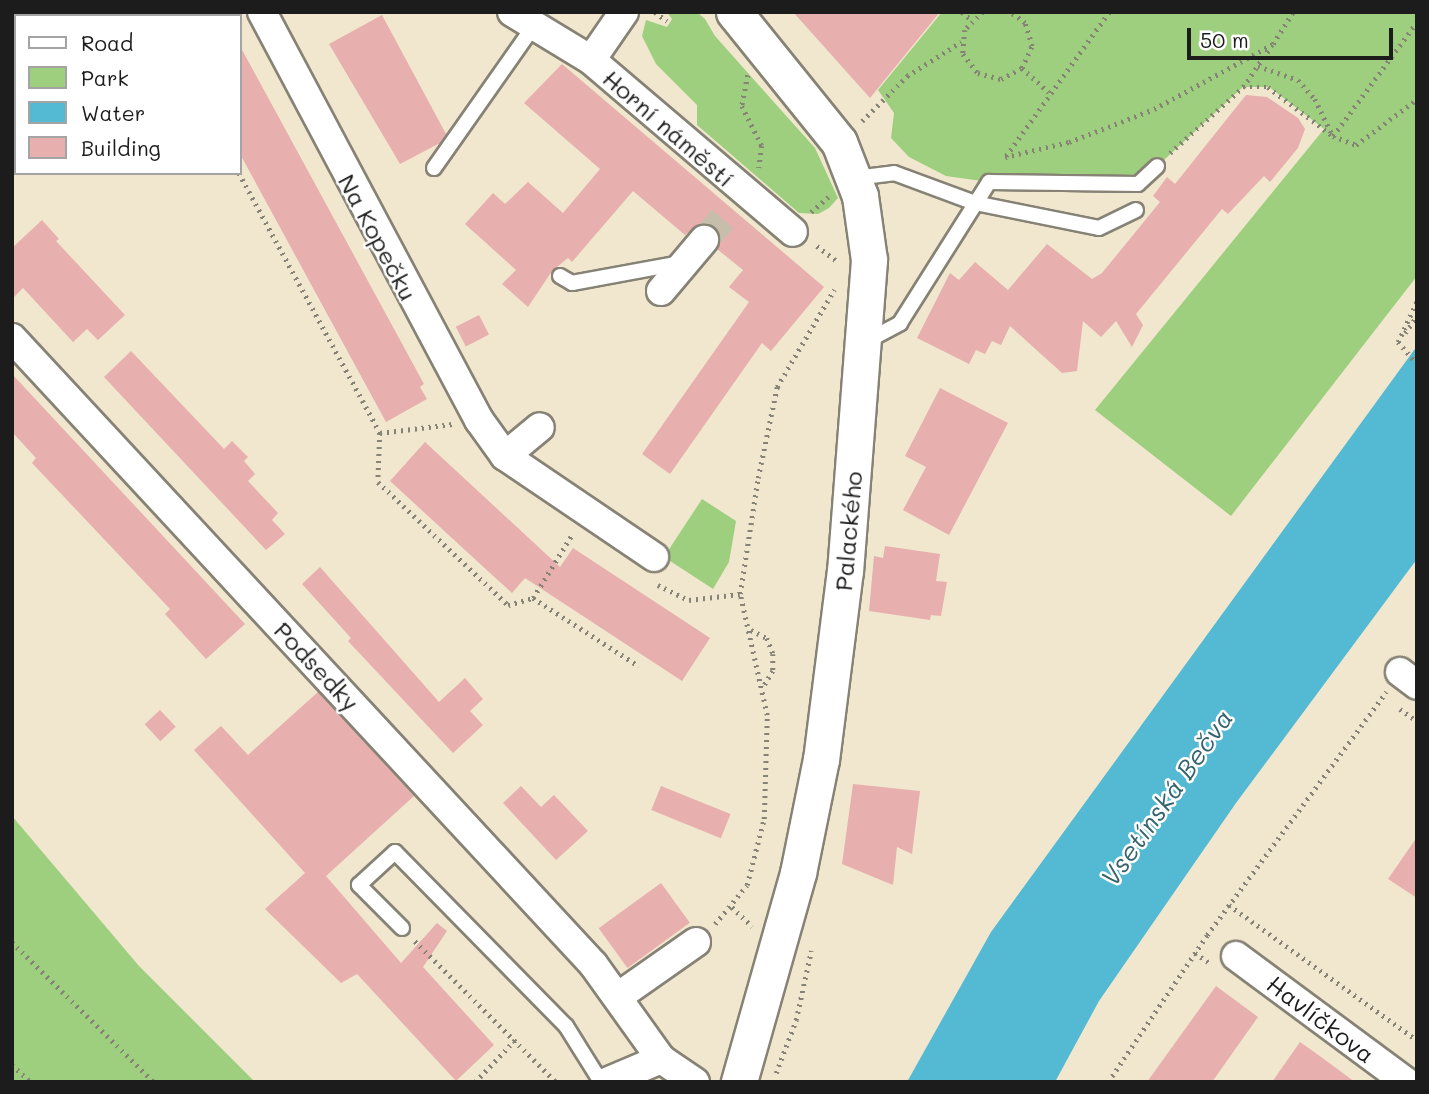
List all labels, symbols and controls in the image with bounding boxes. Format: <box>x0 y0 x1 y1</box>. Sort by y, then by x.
legend <box>14 14 242 175</box>
scale bar <box>1191 14 1398 58</box>
text: 50 m <box>1200 26 1249 53</box>
text: Road <box>81 29 133 56</box>
street label: Horní náměstí <box>598 63 740 193</box>
text: Park <box>81 64 129 91</box>
text: Water <box>81 99 145 126</box>
text: Building <box>81 134 161 161</box>
street label: Na Kopečku <box>333 169 423 305</box>
street label: Palackého <box>828 470 868 592</box>
street label: Podsedky <box>269 616 365 716</box>
water label: Vsetínská Bečva <box>1094 704 1240 892</box>
street label: Havlíčkova <box>1262 969 1380 1069</box>

